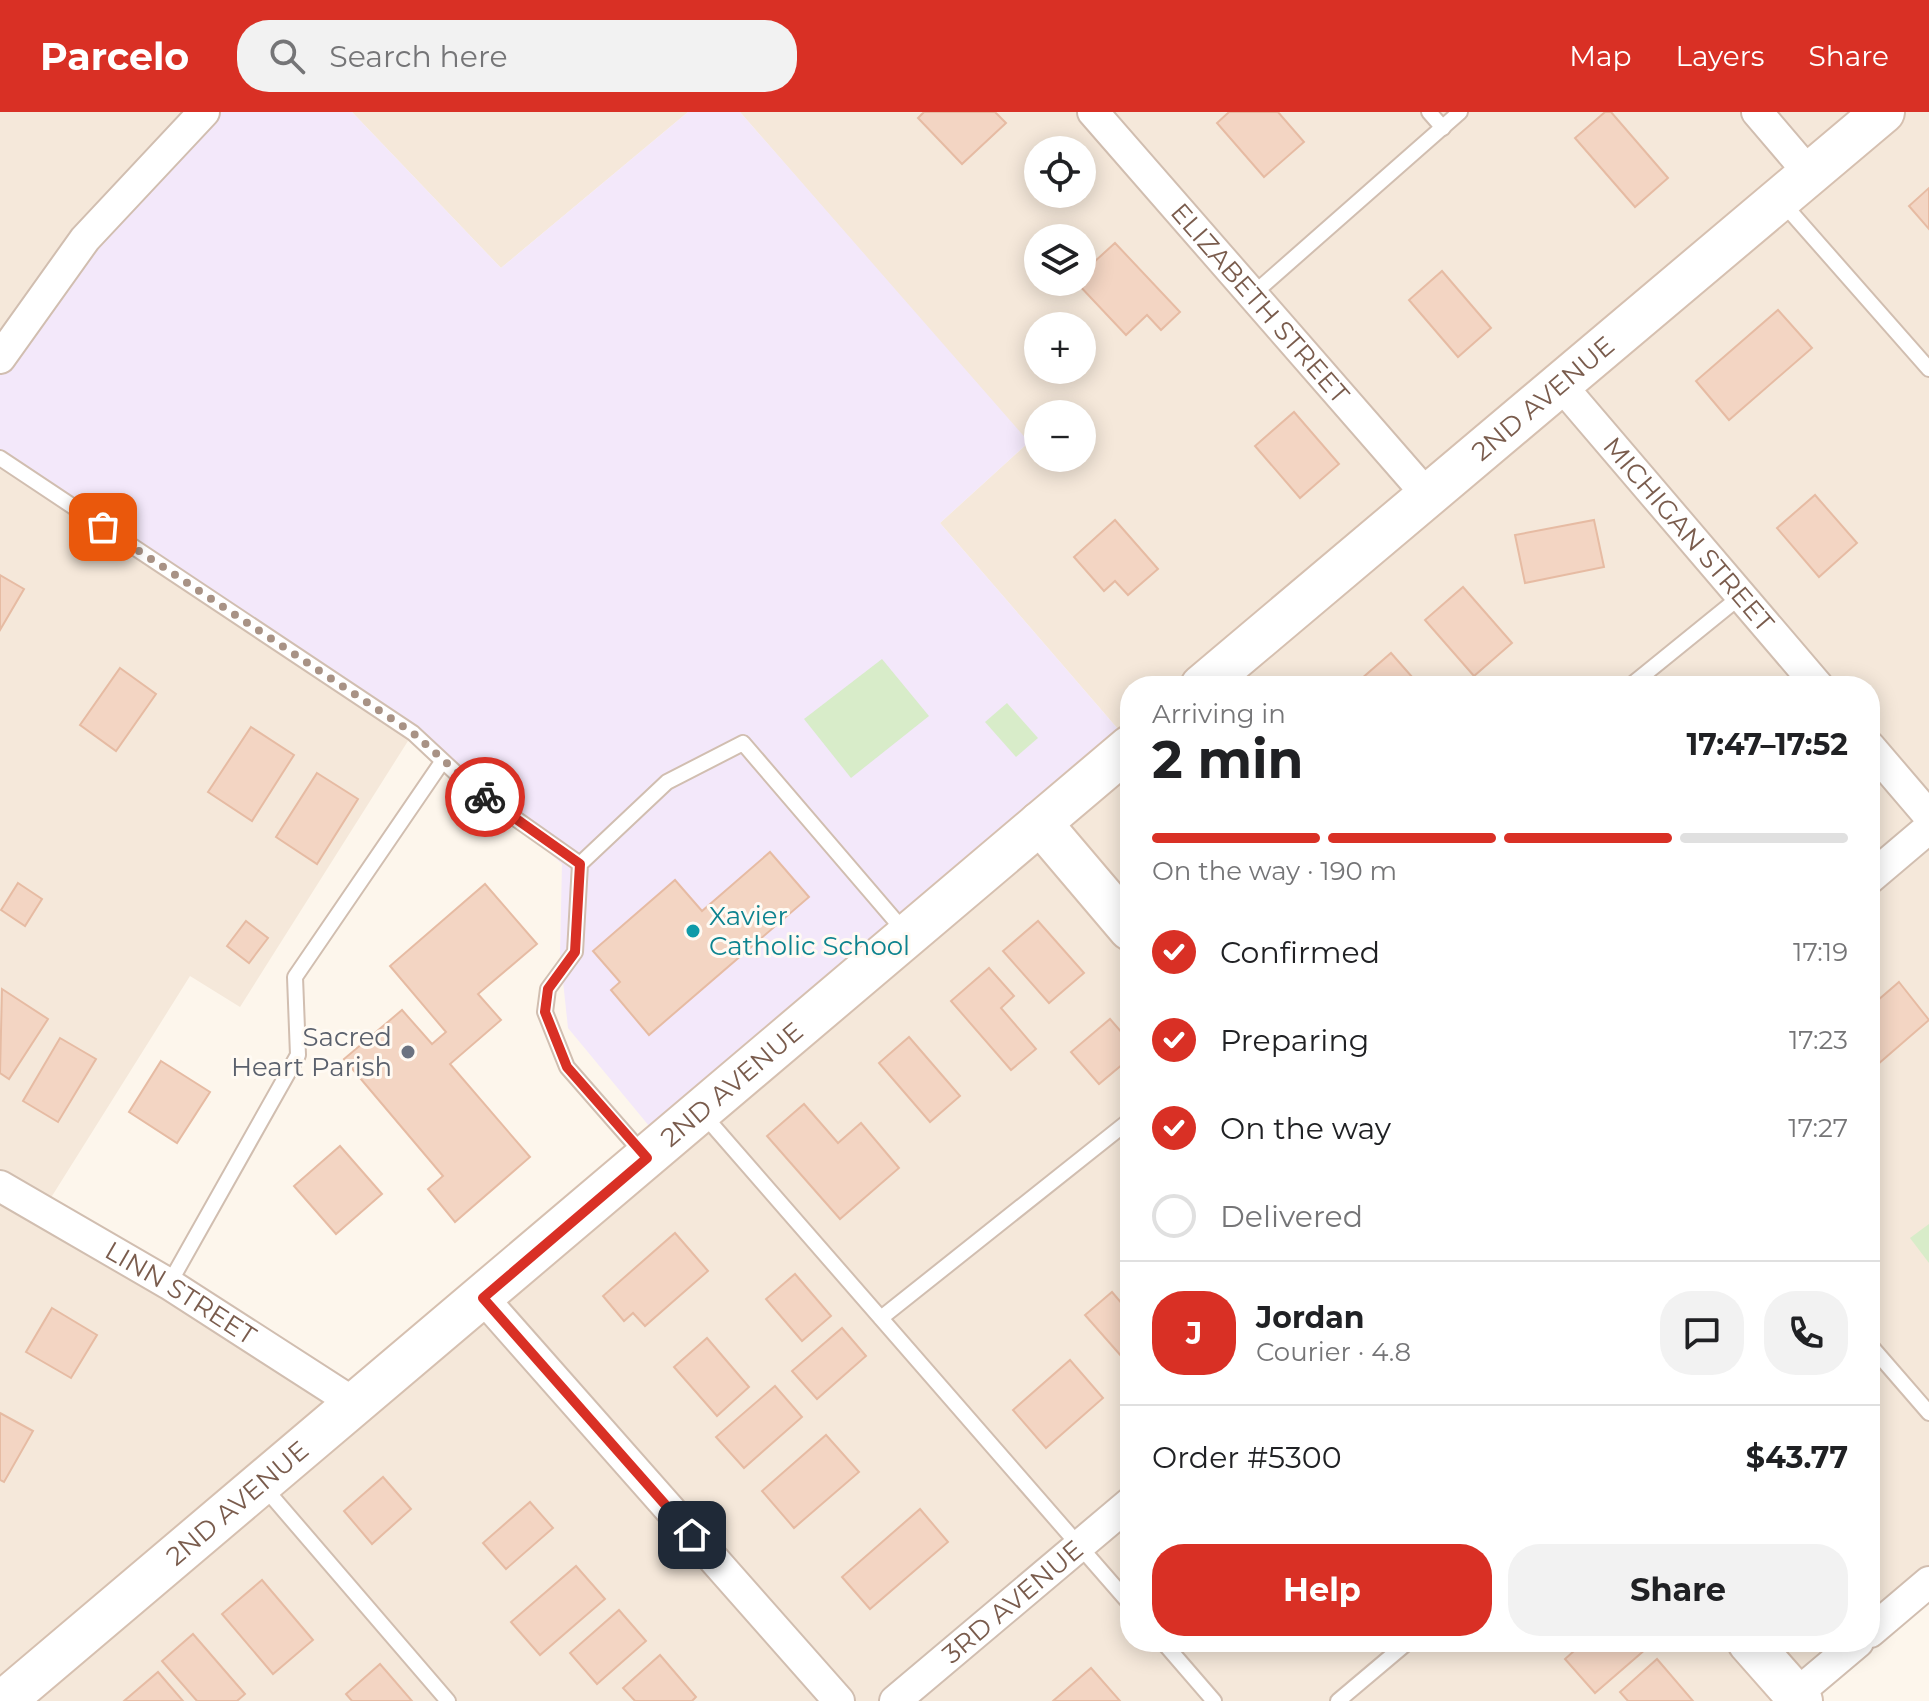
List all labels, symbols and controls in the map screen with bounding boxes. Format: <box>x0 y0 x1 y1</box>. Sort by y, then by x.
search box <box>237 20 797 92</box>
text: Parcelo <box>40 33 189 80</box>
icon: search <box>265 34 309 78</box>
text: Search here <box>329 38 508 75</box>
text: Map <box>1569 39 1632 73</box>
text: Layers <box>1676 39 1765 73</box>
text: Share <box>1809 39 1889 73</box>
map controls <box>1024 136 1096 472</box>
button: locate <box>1024 136 1096 208</box>
street label: ELIZABETH STREET <box>1164 197 1356 410</box>
button: layers <box>1024 224 1096 296</box>
button: + <box>1024 312 1096 384</box>
street label: 2ND AVENUE <box>1465 330 1621 468</box>
button: − <box>1024 400 1096 472</box>
street label: MICHIGAN STREET <box>1597 431 1781 639</box>
pin <box>69 493 137 561</box>
icon: bag <box>81 505 125 549</box>
text: Arriving in <box>1152 698 1286 730</box>
text: 17:47–17:52 <box>1686 726 1848 763</box>
text: 2 min <box>1152 728 1304 791</box>
courier <box>445 757 525 837</box>
icon: bike <box>463 775 507 819</box>
text: On the way · 190 m <box>1152 855 1397 887</box>
place label: Xavier Catholic School <box>709 900 910 962</box>
marker: Xavier Catholic School <box>684 922 702 940</box>
icon: check <box>1152 930 1196 974</box>
text: Confirmed <box>1220 934 1380 971</box>
text: 17:19 <box>1793 936 1848 968</box>
street label: 2ND AVENUE <box>654 1015 809 1153</box>
icon: check <box>1152 1018 1196 1062</box>
place label: Sacred Heart Parish <box>231 1021 392 1083</box>
text: Preparing <box>1220 1022 1369 1059</box>
text: 17:23 <box>1789 1024 1848 1056</box>
marker: Sacred Heart Parish <box>399 1043 417 1061</box>
icon: check <box>1152 1106 1196 1150</box>
text: On the way <box>1220 1110 1391 1147</box>
text: 17:27 <box>1788 1112 1848 1144</box>
text: Delivered <box>1220 1198 1363 1235</box>
street label: LINN STREET <box>99 1234 262 1352</box>
button: chat <box>1660 1291 1744 1375</box>
button: phone <box>1764 1291 1848 1375</box>
text: Jordan <box>1256 1299 1365 1336</box>
text: J <box>1186 1315 1202 1352</box>
text: Courier · 4.8 <box>1256 1336 1411 1368</box>
street label: 2ND AVENUE <box>160 1434 315 1572</box>
text: Order #5300 <box>1152 1439 1342 1476</box>
text: $43.77 <box>1746 1439 1848 1476</box>
pin <box>658 1501 726 1569</box>
icon: home <box>670 1513 714 1557</box>
street label: 3RD AVENUE <box>936 1534 1090 1670</box>
button: Help <box>1152 1544 1492 1636</box>
button: Share <box>1508 1544 1848 1636</box>

